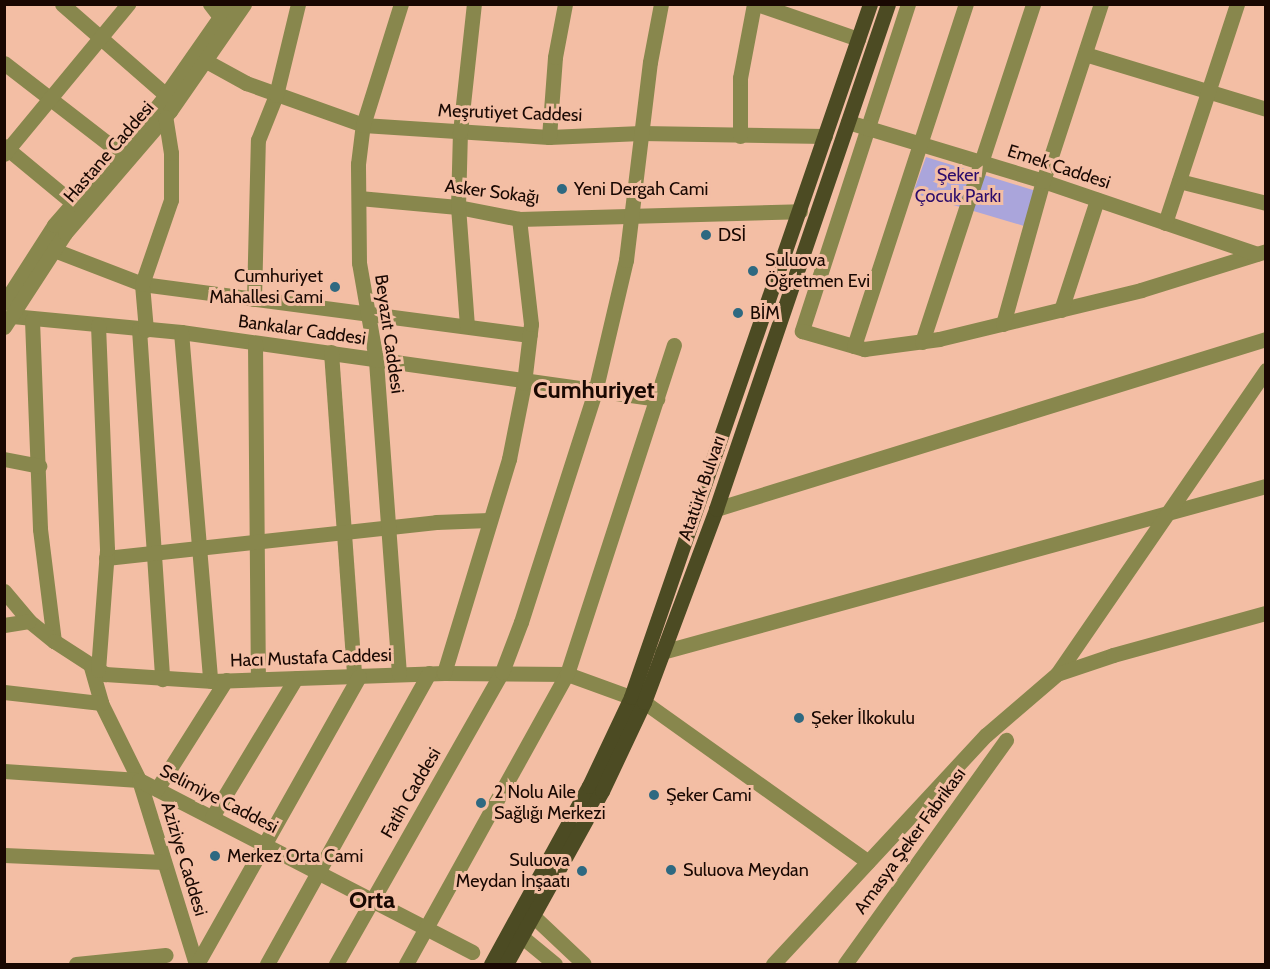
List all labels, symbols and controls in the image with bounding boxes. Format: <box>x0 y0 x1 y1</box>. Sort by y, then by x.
street label: Hastane Caddesi <box>59 97 159 207</box>
street label: Meşrutiyet Caddesi <box>437 100 583 126</box>
street label: Emek Caddesi <box>1005 140 1113 194</box>
park label: Şeker Çocuk Parkı <box>915 165 1001 207</box>
street label: Asker Sokağı <box>444 175 540 209</box>
place label: Yeni Dergah Cami <box>574 178 708 200</box>
marker: Yeni Dergah Cami <box>555 182 569 196</box>
place label: DSİ <box>718 224 746 246</box>
marker: DSİ <box>699 228 713 242</box>
place label: Suluova Öğretmen Evi <box>765 250 870 292</box>
marker: Suluova Öğretmen Evi <box>746 264 760 278</box>
place label: Cumhuriyet Mahallesi Cami <box>209 266 323 308</box>
street label: Beyazıt Caddesi <box>370 273 408 395</box>
marker: Cumhuriyet Mahallesi Cami <box>328 280 342 294</box>
place label: BİM <box>750 302 780 324</box>
marker: BİM <box>731 306 745 320</box>
street label: Bankalar Caddesi <box>237 310 367 350</box>
district label: Cumhuriyet <box>533 376 655 404</box>
street label: Atatürk Bulvarı <box>674 433 730 543</box>
street label: Hacı Mustafa Caddesi <box>230 644 392 672</box>
place label: Şeker İlkokulu <box>811 707 915 729</box>
marker: Şeker İlkokulu <box>792 711 806 725</box>
street label: Fatih Caddesi <box>376 744 446 842</box>
street label: Selimiye Caddesi <box>156 760 282 838</box>
street label: Amasya Şeker Fabrikası <box>850 764 970 918</box>
place label: 2 Nolu Aile Sağlığı Merkezi <box>494 782 605 824</box>
place label: Şeker Cami <box>666 784 752 806</box>
marker: Şeker Cami <box>647 788 661 802</box>
marker: 2 Nolu Aile Sağlığı Merkezi <box>472 794 490 812</box>
street label: Aziziye Caddesi <box>156 799 212 919</box>
place label: Merkez Orta Cami <box>227 845 363 867</box>
marker: Merkez Orta Cami <box>208 849 222 863</box>
place label: Suluova Meydan İnşaatı <box>456 850 570 892</box>
place label: Suluova Meydan <box>683 859 809 881</box>
marker: Suluova Meydan <box>664 863 678 877</box>
marker: Suluova Meydan İnşaatı <box>575 864 589 878</box>
district label: Orta <box>349 886 395 914</box>

